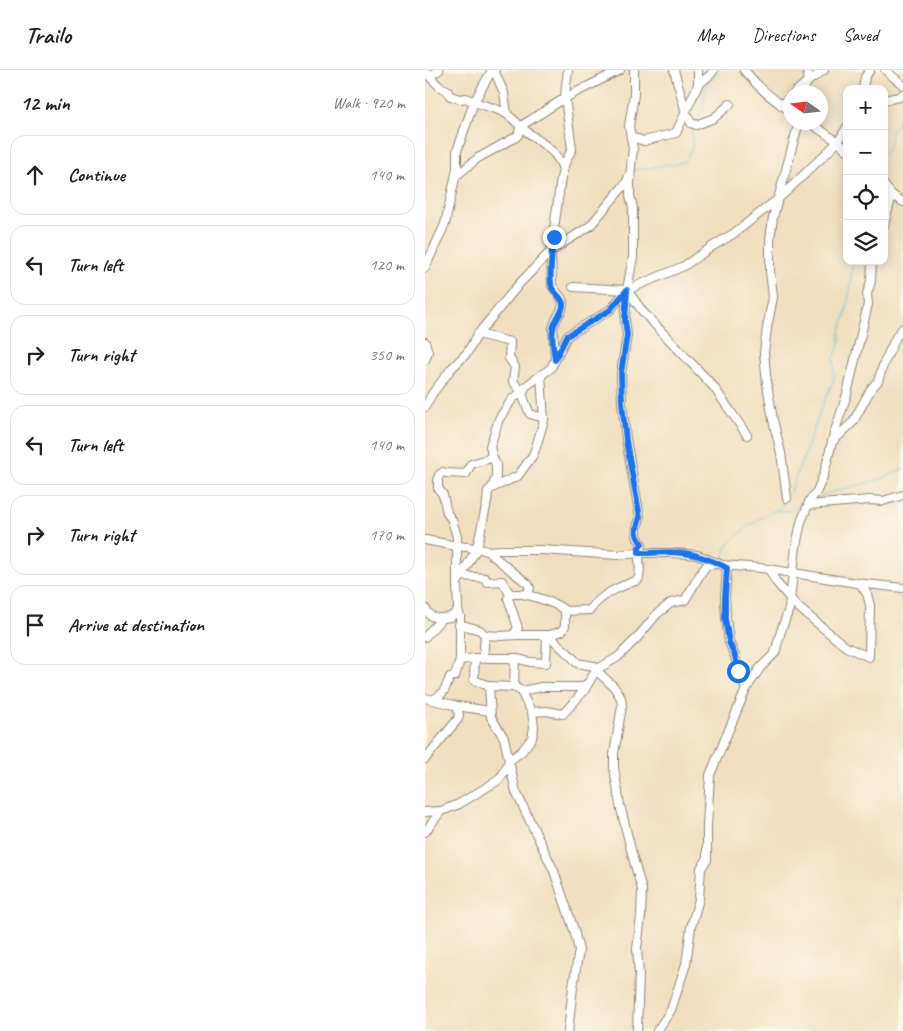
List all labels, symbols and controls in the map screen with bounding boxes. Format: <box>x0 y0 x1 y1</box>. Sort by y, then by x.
text: Trailo <box>25 20 71 50</box>
text: Map <box>697 24 724 46</box>
text: Directions <box>752 24 815 46</box>
text: Saved <box>843 24 878 46</box>
north arrow <box>783 85 828 130</box>
map controls <box>843 85 888 265</box>
button: + <box>843 85 888 130</box>
text: 12 min <box>20 90 70 116</box>
text: Walk · 920 m <box>333 93 405 113</box>
button: − <box>843 130 888 175</box>
icon: ahead <box>21 161 49 189</box>
text: Continue <box>68 163 125 187</box>
text: 140 m <box>370 165 404 185</box>
button: locate <box>843 175 888 220</box>
button: layers <box>843 220 888 265</box>
route end <box>543 226 566 249</box>
icon: left <box>21 251 49 279</box>
text: Turn left <box>68 253 123 277</box>
text: 120 m <box>370 255 404 275</box>
icon: right <box>21 341 49 369</box>
text: Turn right <box>68 343 135 367</box>
text: 350 m <box>370 345 404 365</box>
icon: left <box>21 431 49 459</box>
text: Turn left <box>68 433 123 457</box>
text: 140 m <box>370 435 404 455</box>
icon: right <box>21 521 49 549</box>
text: Turn right <box>68 523 135 547</box>
text: 170 m <box>370 525 404 545</box>
icon: arrive <box>21 611 49 639</box>
text: Arrive at destination <box>68 613 204 637</box>
route start <box>727 660 750 683</box>

